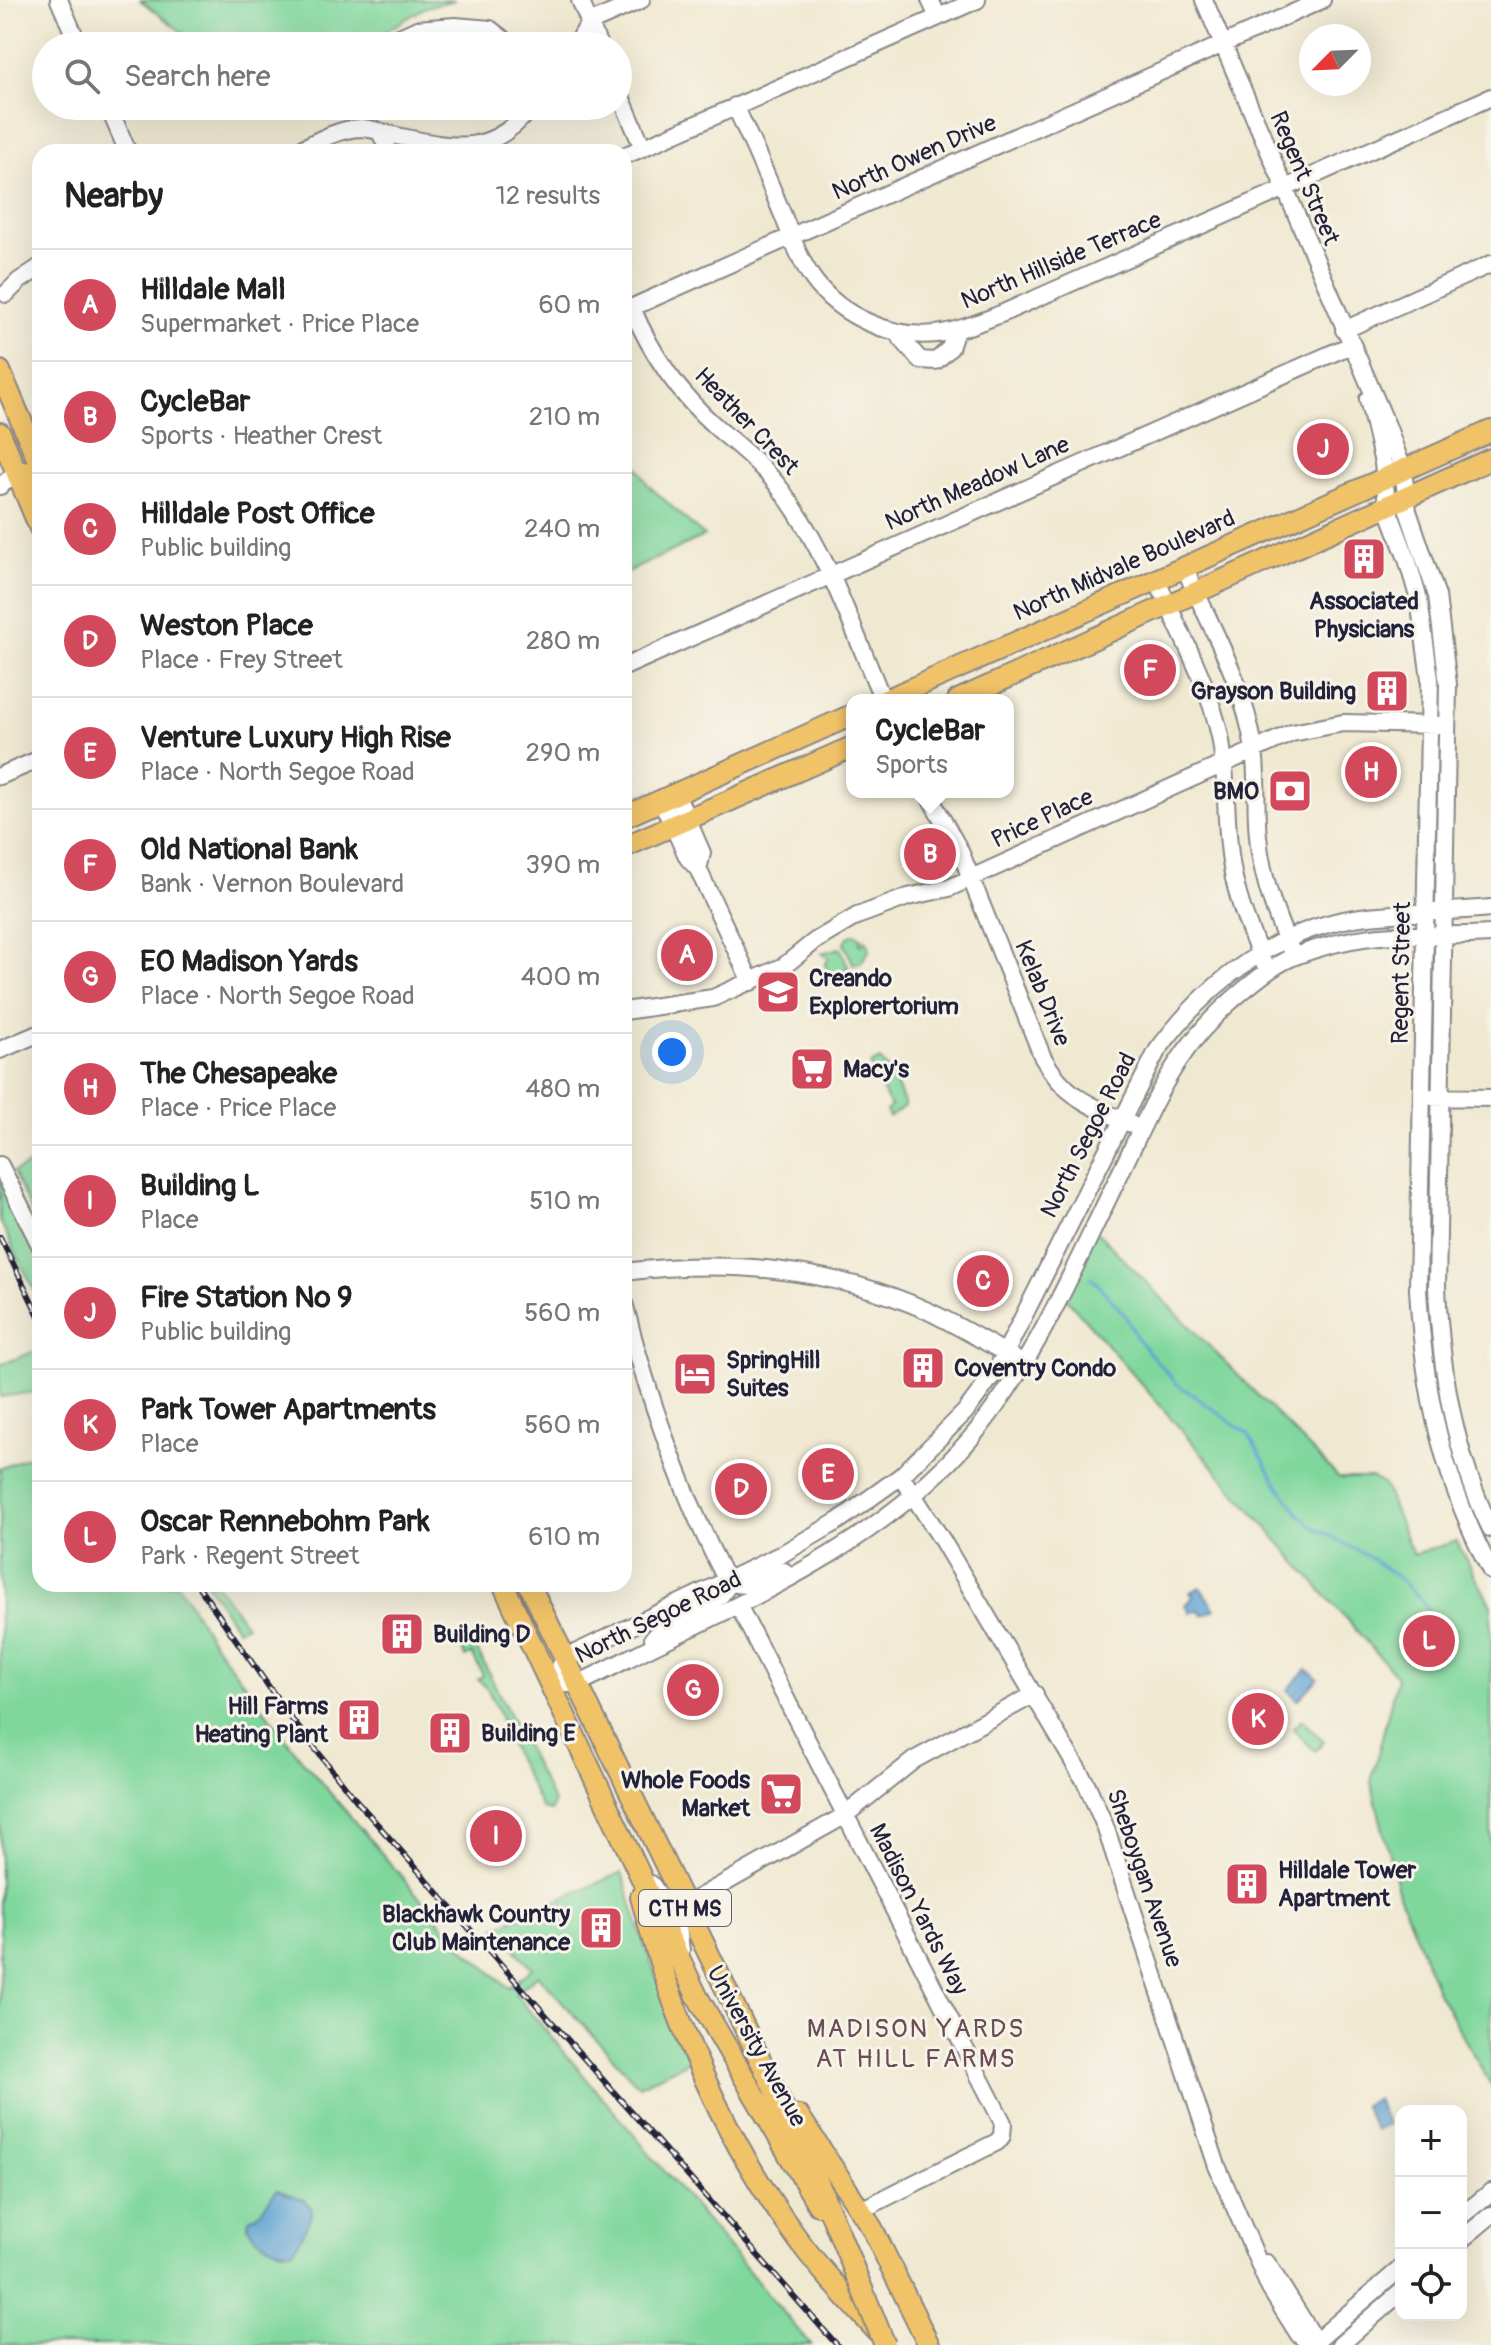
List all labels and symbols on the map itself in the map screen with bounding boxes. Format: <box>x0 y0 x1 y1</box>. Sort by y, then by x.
north arrow <box>1299 24 1371 96</box>
street label: Regent Street <box>1263 107 1346 250</box>
street label: North Owen Drive <box>828 108 1001 207</box>
street label: North Hillside Terrace <box>957 205 1166 316</box>
street label: Heather Crest <box>688 362 805 481</box>
pin: J <box>1297 419 1349 479</box>
street label: North Meadow Lane <box>880 430 1074 537</box>
street label: North Midvale Boulevard <box>1009 503 1240 627</box>
building icon: Associated Physicians <box>1340 535 1388 583</box>
place label: Associated Physicians <box>1309 587 1419 644</box>
pin: F <box>1124 640 1176 700</box>
building icon: Grayson Building <box>1363 667 1411 715</box>
place label: Grayson Building <box>1191 677 1356 706</box>
pin: H <box>1345 742 1397 802</box>
bank icon: BMO <box>1266 767 1314 815</box>
place label: BMO <box>1213 777 1259 806</box>
street label: Price Place <box>987 782 1098 855</box>
pin: B <box>904 824 956 884</box>
street label: Regent Street <box>1386 901 1417 1044</box>
pin: A <box>661 925 713 985</box>
street label: Kelab Drive <box>1008 936 1077 1050</box>
place label: Creando Explorertorium <box>809 964 959 1021</box>
school or university icon: Creando Explorertorium <box>754 968 802 1016</box>
your location <box>652 1032 692 1072</box>
supermarket icon: Macy's <box>788 1045 836 1093</box>
street label: North Segoe Road <box>1034 1048 1143 1223</box>
place label: Macy's <box>843 1055 909 1084</box>
pin: C <box>957 1251 1009 1311</box>
building icon: Coventry Condo <box>899 1344 947 1392</box>
place label: SpringHill Suites <box>726 1346 820 1403</box>
hotel icon: SpringHill Suites <box>671 1350 719 1398</box>
place label: Coventry Condo <box>954 1354 1116 1383</box>
pin: E <box>802 1444 854 1504</box>
pin: D <box>715 1459 767 1519</box>
street label: North Segoe Road <box>570 1565 746 1670</box>
building icon: Building D <box>378 1610 426 1658</box>
pin: L <box>1403 1611 1455 1671</box>
place label: Building D <box>433 1620 530 1649</box>
pin: G <box>667 1660 719 1720</box>
pin: K <box>1232 1689 1284 1749</box>
place label: Hill Farms Heating Plant <box>195 1692 329 1749</box>
building icon: Hill Farms Heating Plant <box>335 1696 383 1744</box>
building icon: Building E <box>426 1709 474 1757</box>
place label: Building E <box>481 1719 576 1748</box>
place label: Whole Foods Market <box>621 1766 751 1823</box>
supermarket icon: Whole Foods Market <box>757 1770 805 1818</box>
street label: Sheboygan Avenue <box>1100 1785 1189 1971</box>
pin: I <box>470 1806 522 1866</box>
street label: Madison Yards Way <box>863 1819 974 2000</box>
place label: Hilldale Tower Apartment <box>1278 1856 1416 1913</box>
building icon: Hilldale Tower Apartment <box>1223 1860 1271 1908</box>
road number: CTH MS <box>639 1890 731 1926</box>
place label: Blackhawk Country Club Maintenance <box>382 1900 571 1957</box>
building icon: Blackhawk Country Club Maintenance <box>577 1904 625 1952</box>
street label: University Avenue <box>700 1961 813 2132</box>
district label: MADISON YARDS AT HILL FARMS <box>807 2013 1025 2075</box>

